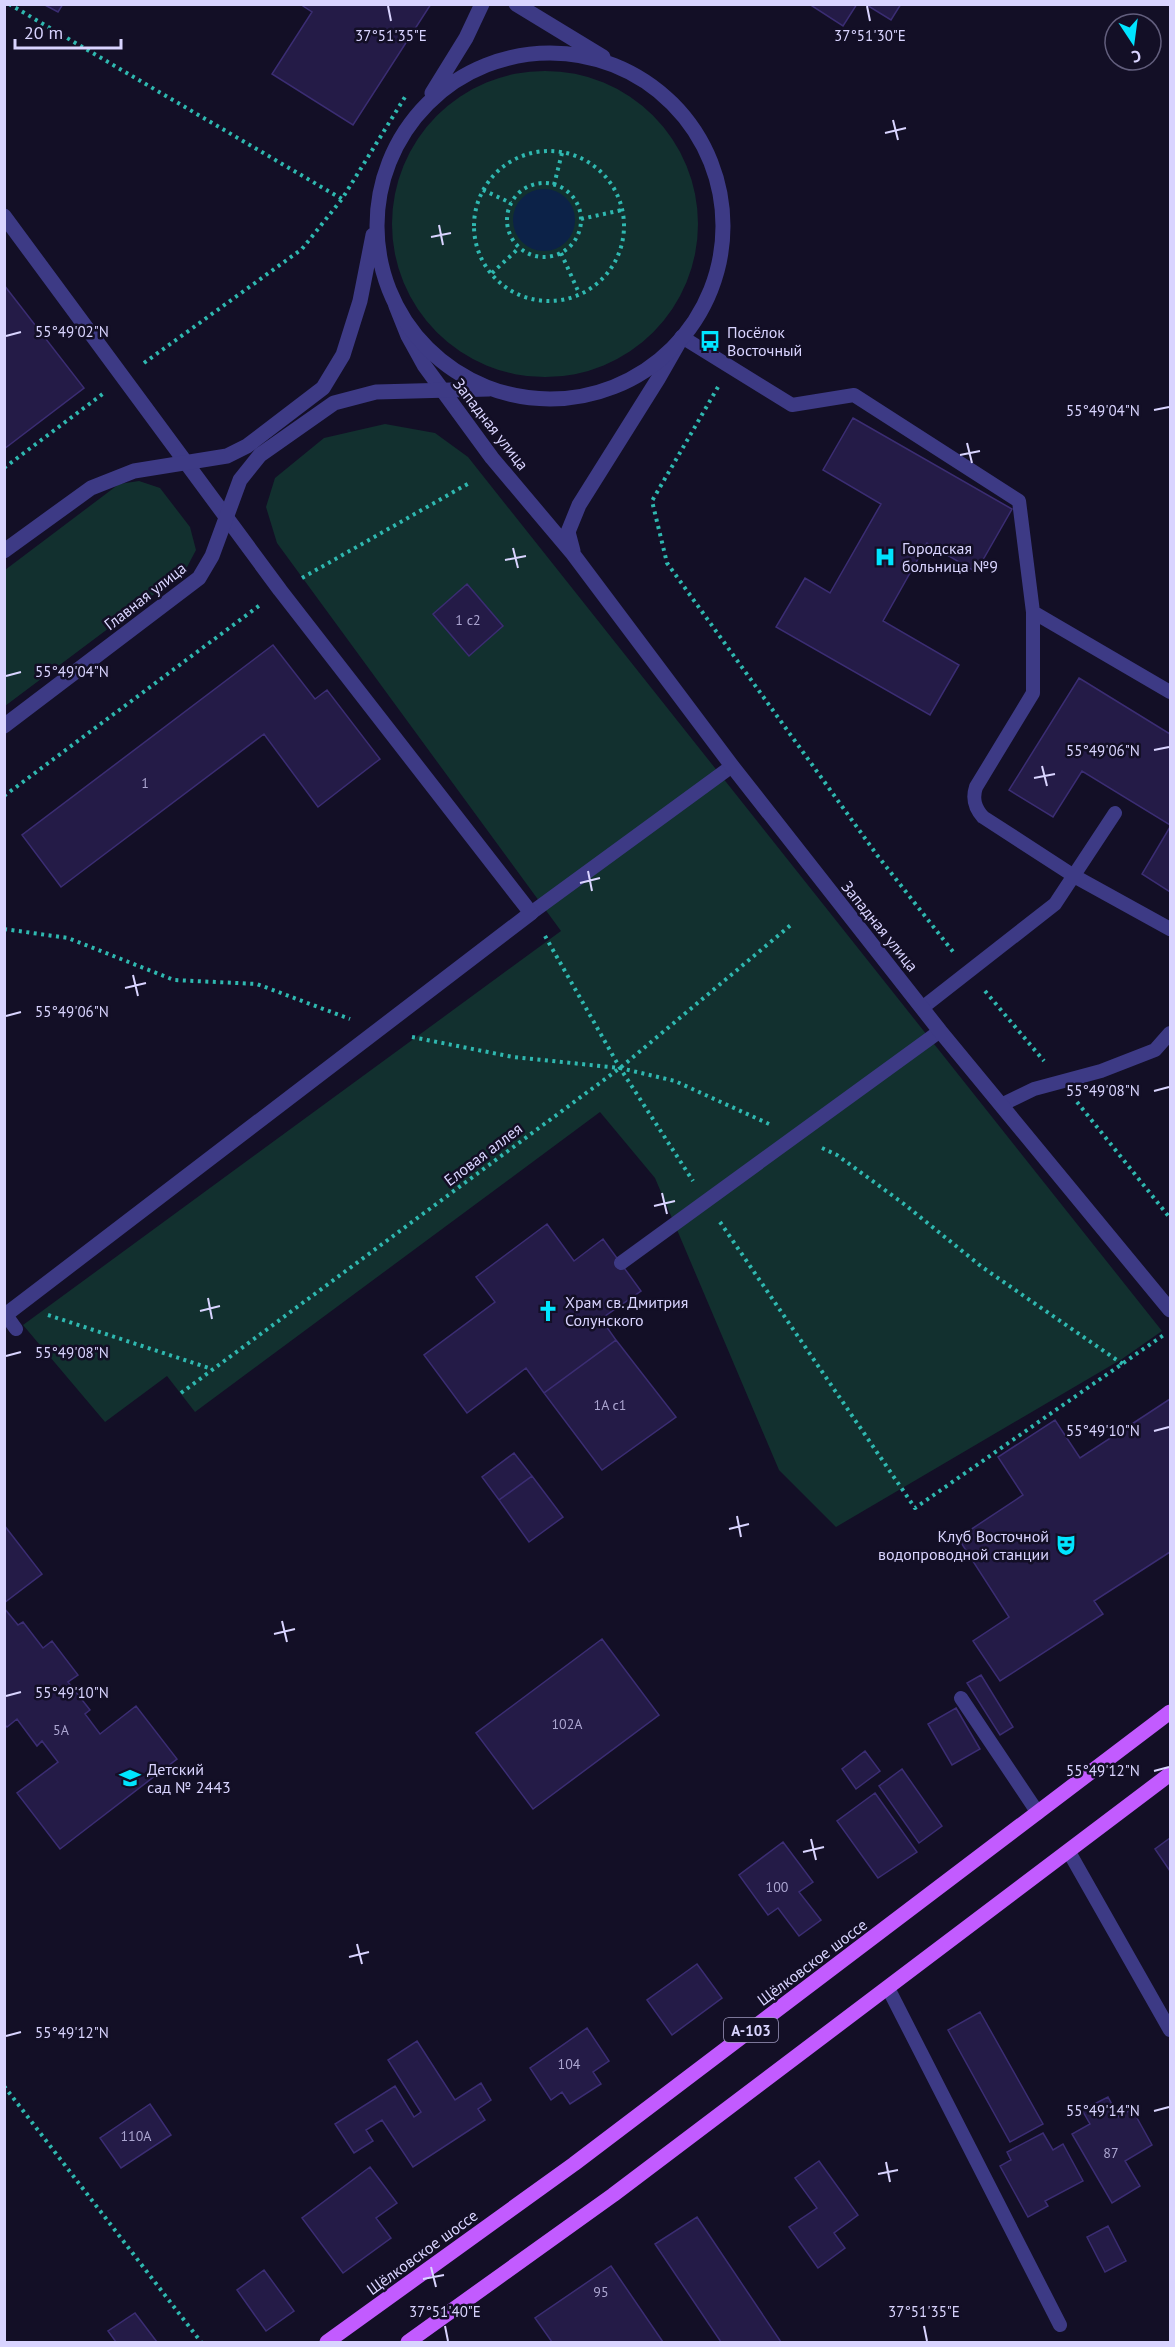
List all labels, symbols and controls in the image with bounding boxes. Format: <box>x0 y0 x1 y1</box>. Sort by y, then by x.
scale bar <box>15 12 122 50</box>
north arrow <box>1103 12 1163 72</box>
text: 20 m <box>24 21 63 44</box>
text: 37°51'35"E <box>355 26 427 45</box>
text: 37°51'30"E <box>834 26 906 45</box>
text: С <box>1130 46 1143 67</box>
text: 55°49'02"N <box>35 322 109 341</box>
place label: Посёлок Восточный <box>727 322 802 360</box>
bus stop icon: Посёлок Восточный <box>698 329 722 353</box>
street label: Западная улица <box>449 374 533 474</box>
text: 55°49'04"N <box>1066 401 1140 420</box>
place label: Городская больница №9 <box>902 538 998 576</box>
hospital icon: Городская больница №9 <box>873 545 897 569</box>
street label: Главная улица <box>100 558 190 634</box>
house number: 1 с2 <box>455 611 481 629</box>
text: 55°49'04"N <box>35 662 109 681</box>
text: 55°49'06"N <box>1066 741 1140 760</box>
house number: 1 <box>141 774 149 792</box>
street label: Западная улица <box>837 877 923 975</box>
text: 55°49'06"N <box>35 1002 109 1021</box>
text: 55°49'08"N <box>1066 1081 1140 1100</box>
street label: Еловая аллея <box>440 1118 526 1190</box>
place label: Храм св. Дмитрия Солунского <box>565 1292 688 1330</box>
church icon: Храм св. Дмитрия Солунского <box>536 1299 560 1323</box>
text: 55°49'08"N <box>35 1343 109 1362</box>
house number: 1А с1 <box>594 1396 626 1414</box>
text: 55°49'10"N <box>1066 1421 1140 1440</box>
place label: Клуб Восточной водопроводной станции <box>878 1526 1049 1564</box>
theatre icon: Клуб Восточной водопроводной станции <box>1054 1533 1078 1557</box>
text: 55°49'10"N <box>35 1683 109 1702</box>
house number: 102А <box>551 1715 583 1733</box>
house number: 5А <box>53 1721 70 1739</box>
place label: Детский сад № 2443 <box>147 1759 231 1797</box>
text: 55°49'12"N <box>1066 1761 1140 1780</box>
school or university icon: Детский сад № 2443 <box>118 1766 142 1790</box>
house number: 100 <box>766 1878 789 1896</box>
street label: Щёлковское шоссе <box>753 1914 871 2010</box>
road number: А-103 <box>724 2018 778 2042</box>
text: 55°49'12"N <box>35 2023 109 2042</box>
house number: 104 <box>558 2055 581 2073</box>
text: 55°49'14"N <box>1066 2101 1140 2120</box>
house number: 110А <box>120 2127 152 2145</box>
house number: 87 <box>1103 2144 1119 2162</box>
street label: Щёлковское шоссе <box>363 2205 481 2299</box>
house number: 95 <box>593 2283 609 2301</box>
text: 37°51'40"E <box>409 2302 481 2321</box>
text: 37°51'35"E <box>888 2302 960 2321</box>

